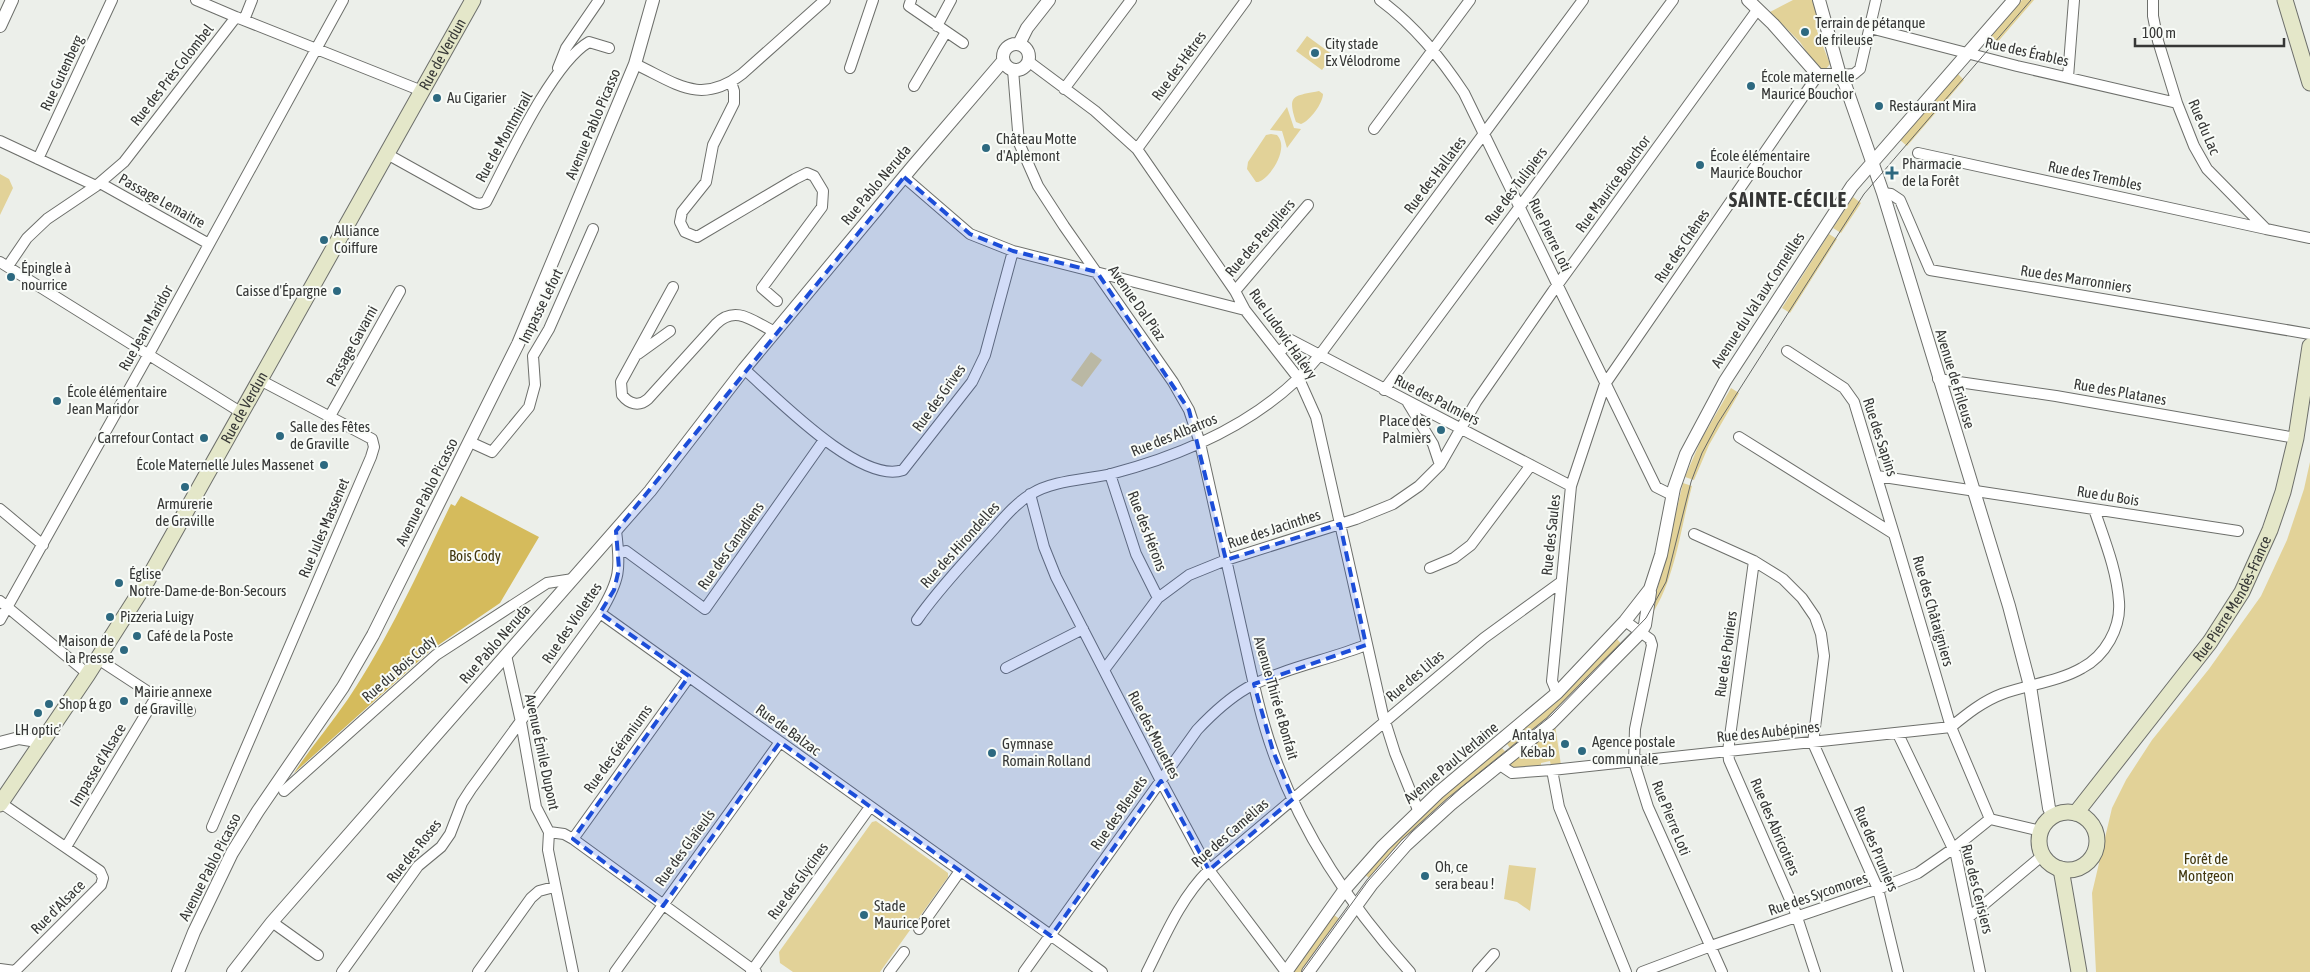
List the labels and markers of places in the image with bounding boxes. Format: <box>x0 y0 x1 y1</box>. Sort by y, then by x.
place label: Terrain de pétanque de frileuse <box>1815 14 1926 48</box>
marker: Terrain de pétanque de frileuse <box>1799 26 1811 38</box>
place label: City stade Ex Vélodrome <box>1325 35 1400 69</box>
marker: City stade Ex Vélodrome <box>1309 47 1321 59</box>
place label: École maternelle Maurice Bouchor <box>1761 68 1855 102</box>
marker: École maternelle Maurice Bouchor <box>1745 80 1757 92</box>
place label: Au Cigarier <box>447 89 507 106</box>
marker: Au Cigarier <box>431 92 443 104</box>
place label: Restaurant Mira <box>1889 97 1977 114</box>
marker: Restaurant Mira <box>1873 100 1885 112</box>
place label: Château Motte d'Aplemont <box>996 130 1077 164</box>
marker: Château Motte d'Aplemont <box>980 142 992 154</box>
place label: École élémentaire Maurice Bouchor <box>1710 147 1810 181</box>
place label: Pharmacie de la Forêt <box>1902 155 1962 189</box>
marker: École élémentaire Maurice Bouchor <box>1694 159 1706 171</box>
marker: Pharmacie de la Forêt <box>1886 167 1898 179</box>
place label: Alliance Coiffure <box>334 222 380 256</box>
marker: Alliance Coiffure <box>318 234 330 246</box>
place label: Épingle à nourrice <box>21 259 71 293</box>
marker: Épingle à nourrice <box>5 271 17 283</box>
place label: Caisse d'Épargne <box>236 282 327 299</box>
marker: Caisse d'Épargne <box>331 285 343 297</box>
place label: École élémentaire Jean Maridor <box>67 383 167 417</box>
marker: École élémentaire Jean Maridor <box>51 395 63 407</box>
place label: Place des Palmiers <box>1379 412 1431 446</box>
place label: Salle des Fêtes de Graville <box>290 418 370 452</box>
marker: Place des Palmiers <box>1435 424 1447 436</box>
place label: Carrefour Contact <box>97 429 194 446</box>
marker: Salle des Fêtes de Graville <box>274 430 286 442</box>
marker: Carrefour Contact <box>198 432 210 444</box>
place label: École Maternelle Jules Massenet <box>136 456 314 473</box>
marker: École Maternelle Jules Massenet <box>318 459 330 471</box>
marker: Armurerie de Graville <box>179 481 191 493</box>
place label: Armurerie de Graville <box>155 495 215 529</box>
place label: Église Notre-Dame-de-Bon-Secours <box>129 565 286 599</box>
marker: Église Notre-Dame-de-Bon-Secours <box>113 577 125 589</box>
place label: Pizzeria Luigy <box>120 608 194 625</box>
marker: Pizzeria Luigy <box>104 611 116 623</box>
place label: Café de la Poste <box>147 627 233 644</box>
marker: Café de la Poste <box>131 630 143 642</box>
place label: Maison de la Presse <box>58 632 114 666</box>
marker: Maison de la Presse <box>118 644 130 656</box>
place label: Mairie annexe de Graville <box>134 683 212 717</box>
place label: Shop & go <box>59 695 112 712</box>
marker: Mairie annexe de Graville <box>118 695 130 707</box>
marker: Shop & go <box>43 698 55 710</box>
marker: LH optic' <box>32 707 44 719</box>
place label: LH optic' <box>15 721 61 738</box>
place label: Antalya Kebab <box>1512 726 1555 760</box>
place label: Agence postale communale <box>1592 733 1676 767</box>
place label: Gymnase Romain Rolland <box>1002 735 1091 769</box>
marker: Antalya Kebab <box>1559 738 1571 750</box>
marker: Agence postale communale <box>1576 745 1588 757</box>
marker: Gymnase Romain Rolland <box>986 747 998 759</box>
place label: Oh, ce sera beau ! <box>1435 858 1494 892</box>
marker: Oh, ce sera beau ! <box>1419 870 1431 882</box>
place label: Stade Maurice Poret <box>874 897 950 931</box>
marker: Stade Maurice Poret <box>858 909 870 921</box>

